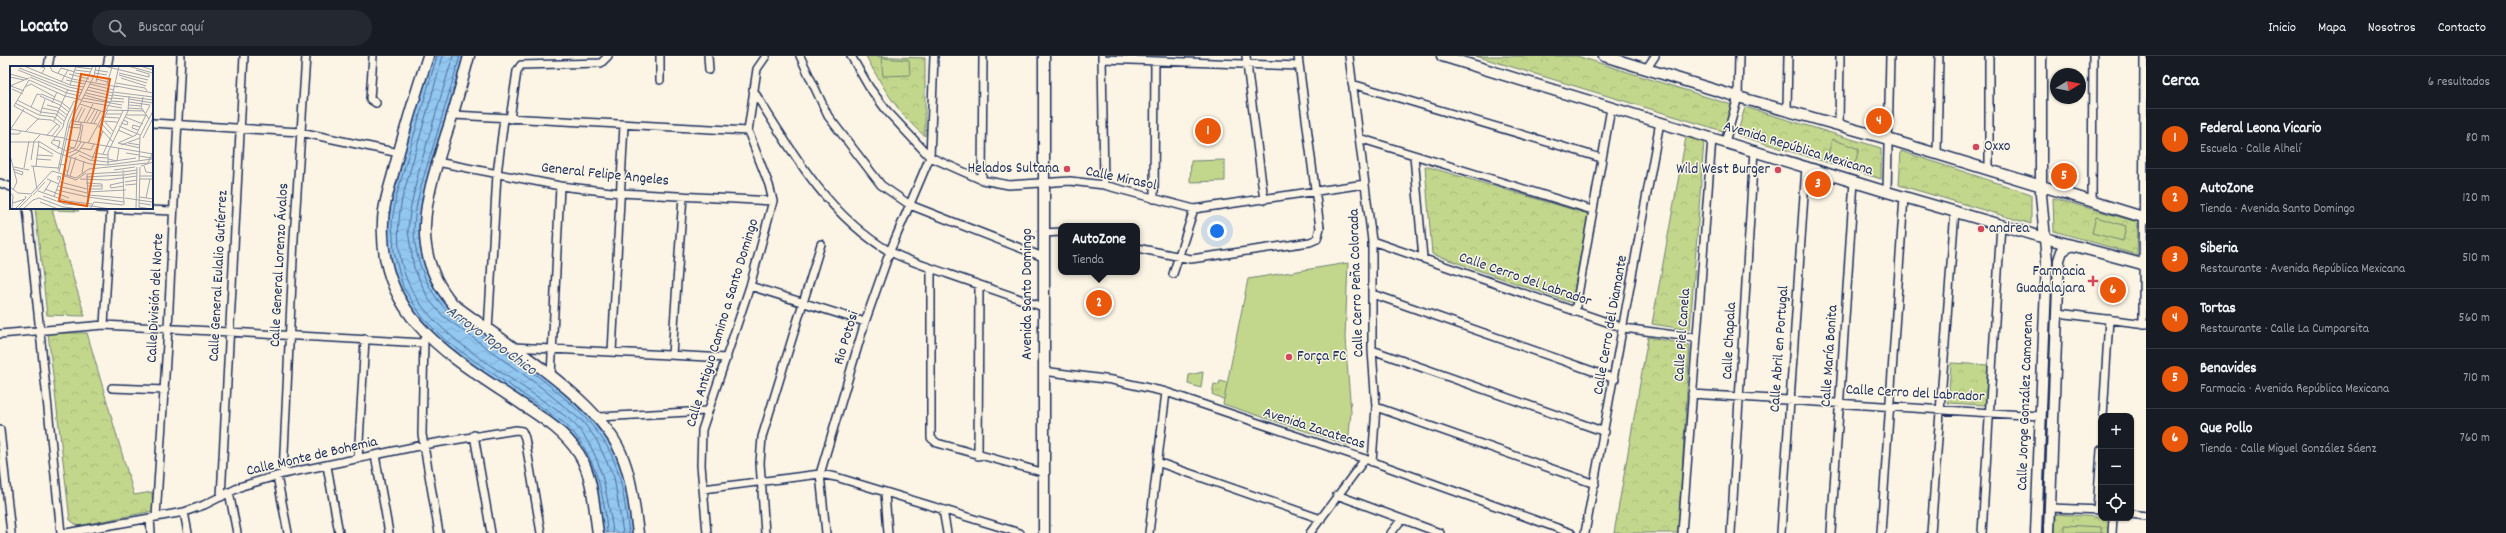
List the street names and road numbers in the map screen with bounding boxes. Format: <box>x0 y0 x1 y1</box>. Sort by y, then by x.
street label: Avenida República Mexicana <box>1720 116 1877 183</box>
street label: General Felipe Angeles <box>540 157 670 193</box>
street label: Calle Mirasol <box>1083 161 1159 197</box>
street label: Calle General Lorenzo Ávalos <box>265 182 295 348</box>
street label: Calle General Eulalio Gutíerrez <box>204 189 234 362</box>
street label: Calle Cerro Peña Colorada <box>1343 207 1371 358</box>
street label: Calle Antiguo Camino a Santo Domingo <box>681 216 765 430</box>
street label: Avenida Santo Domingo <box>1017 228 1039 360</box>
street label: Calle División del Norte <box>142 232 170 363</box>
street label: Calle Cerro del Labrador <box>1456 247 1595 313</box>
street label: Calle Cerro del Diamante <box>1588 253 1634 397</box>
street label: Calle Abril en Portugal <box>1765 285 1795 413</box>
street label: Calle Piel Canela <box>1669 287 1697 382</box>
street label: Calle Chapala <box>1717 301 1743 380</box>
street label: Calle María Bonita <box>1815 303 1845 408</box>
street label: Rio Potosi <box>828 308 866 367</box>
street label: Calle Jorge González Camarena <box>2012 312 2040 491</box>
street label: Calle Cerro del Labrador <box>1845 379 1985 409</box>
street label: Avenida Zacatecas <box>1260 402 1368 456</box>
street label: Calle Monte de Bohemia <box>244 431 381 483</box>

